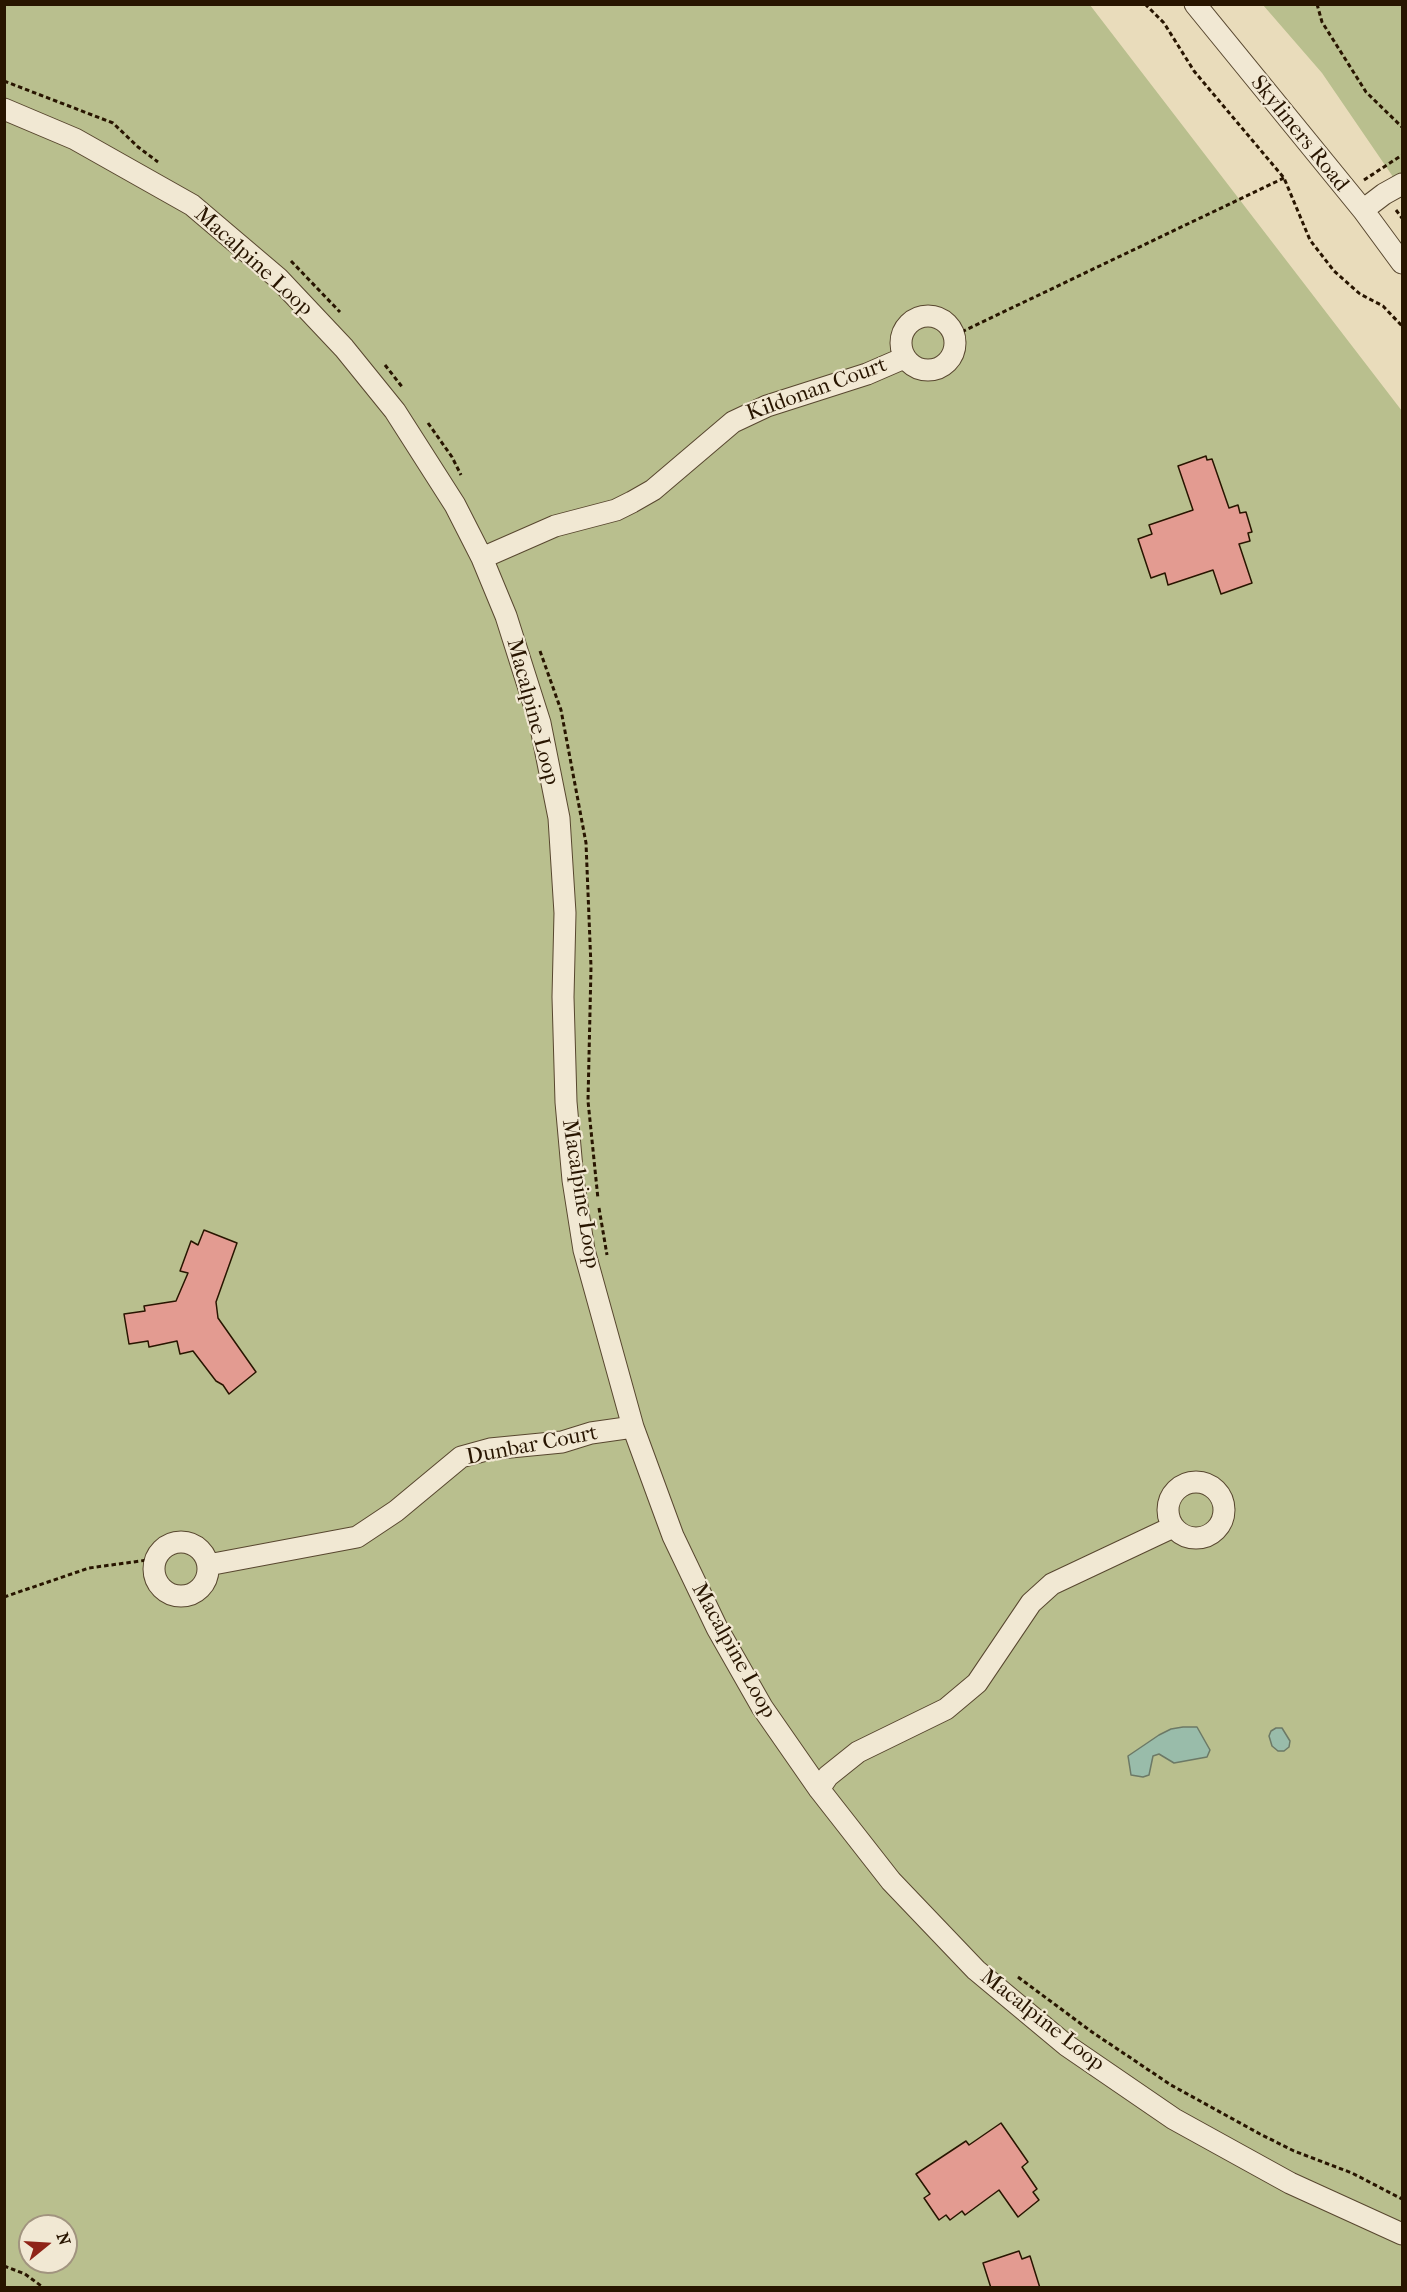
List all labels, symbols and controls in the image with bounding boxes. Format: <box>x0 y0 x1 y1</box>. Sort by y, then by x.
street label: Skyliners Road <box>1244 71 1354 197</box>
street label: Macalpine Loop <box>188 202 318 322</box>
street label: Kildonan Court <box>743 352 891 428</box>
street label: Macalpine Loop <box>500 636 564 788</box>
street label: Macalpine Loop <box>555 1118 605 1270</box>
street label: Dunbar Court <box>464 1420 600 1472</box>
street label: Macalpine Loop <box>685 1579 781 1723</box>
street label: Macalpine Loop <box>975 1964 1109 2078</box>
north arrow <box>18 2214 78 2274</box>
text: N <box>53 2230 75 2248</box>

